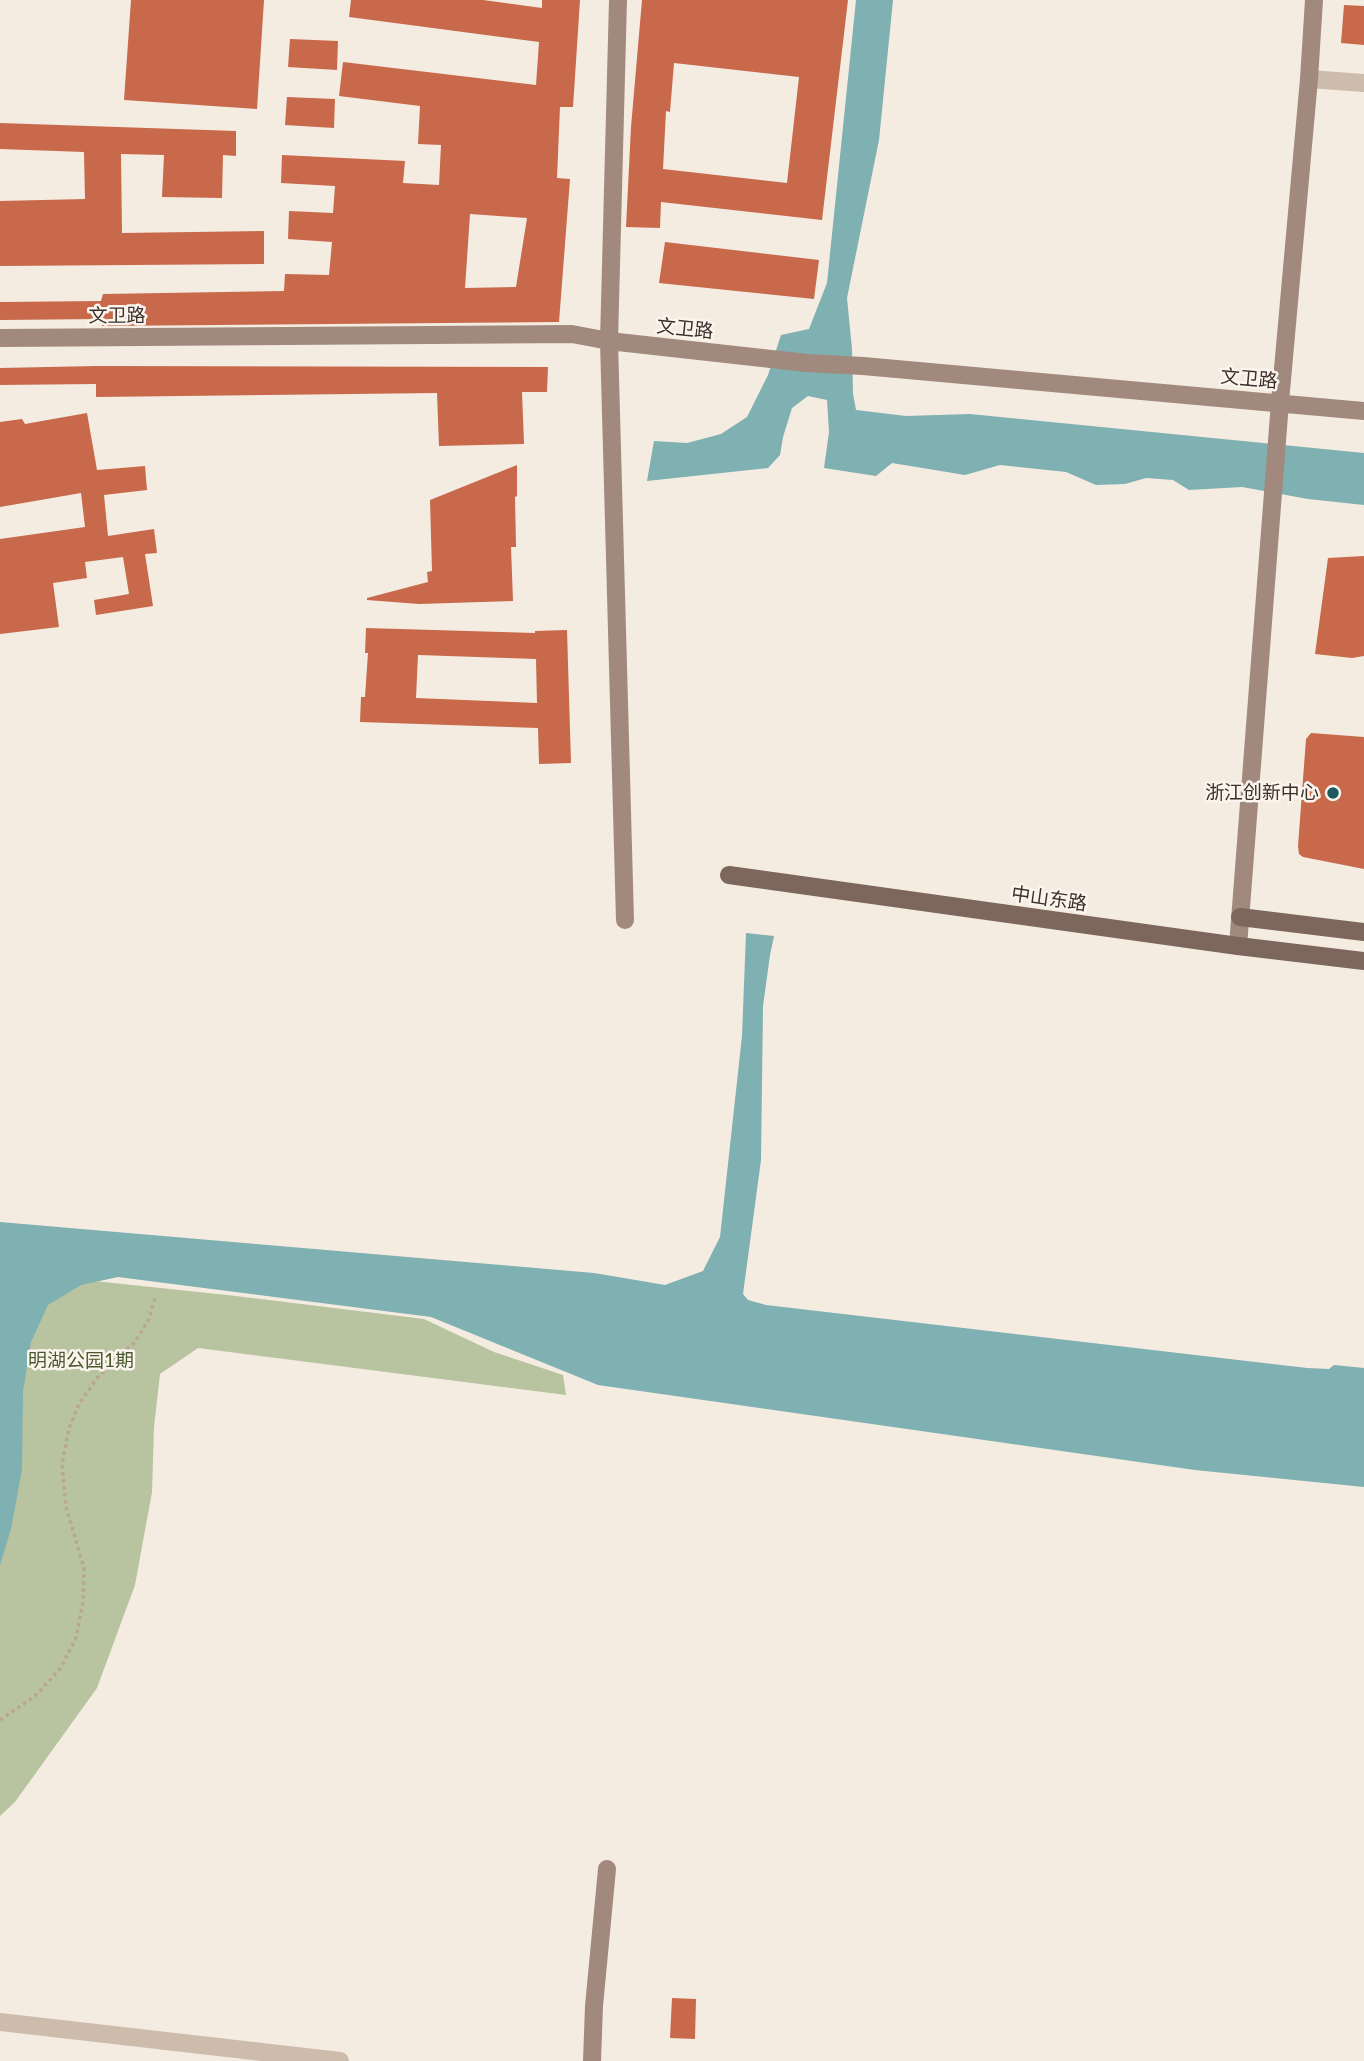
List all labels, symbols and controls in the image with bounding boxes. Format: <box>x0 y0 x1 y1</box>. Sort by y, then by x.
street label: 文卫路 <box>89 305 145 327</box>
street label: 文卫路 <box>655 315 715 343</box>
street label: 文卫路 <box>1220 365 1278 393</box>
place label: 浙江创新中心 <box>1205 782 1319 804</box>
marker: 浙江创新中心 <box>1325 785 1341 801</box>
street label: 中山东路 <box>1010 882 1088 916</box>
park label: 明湖公园1期 <box>28 1350 134 1372</box>

